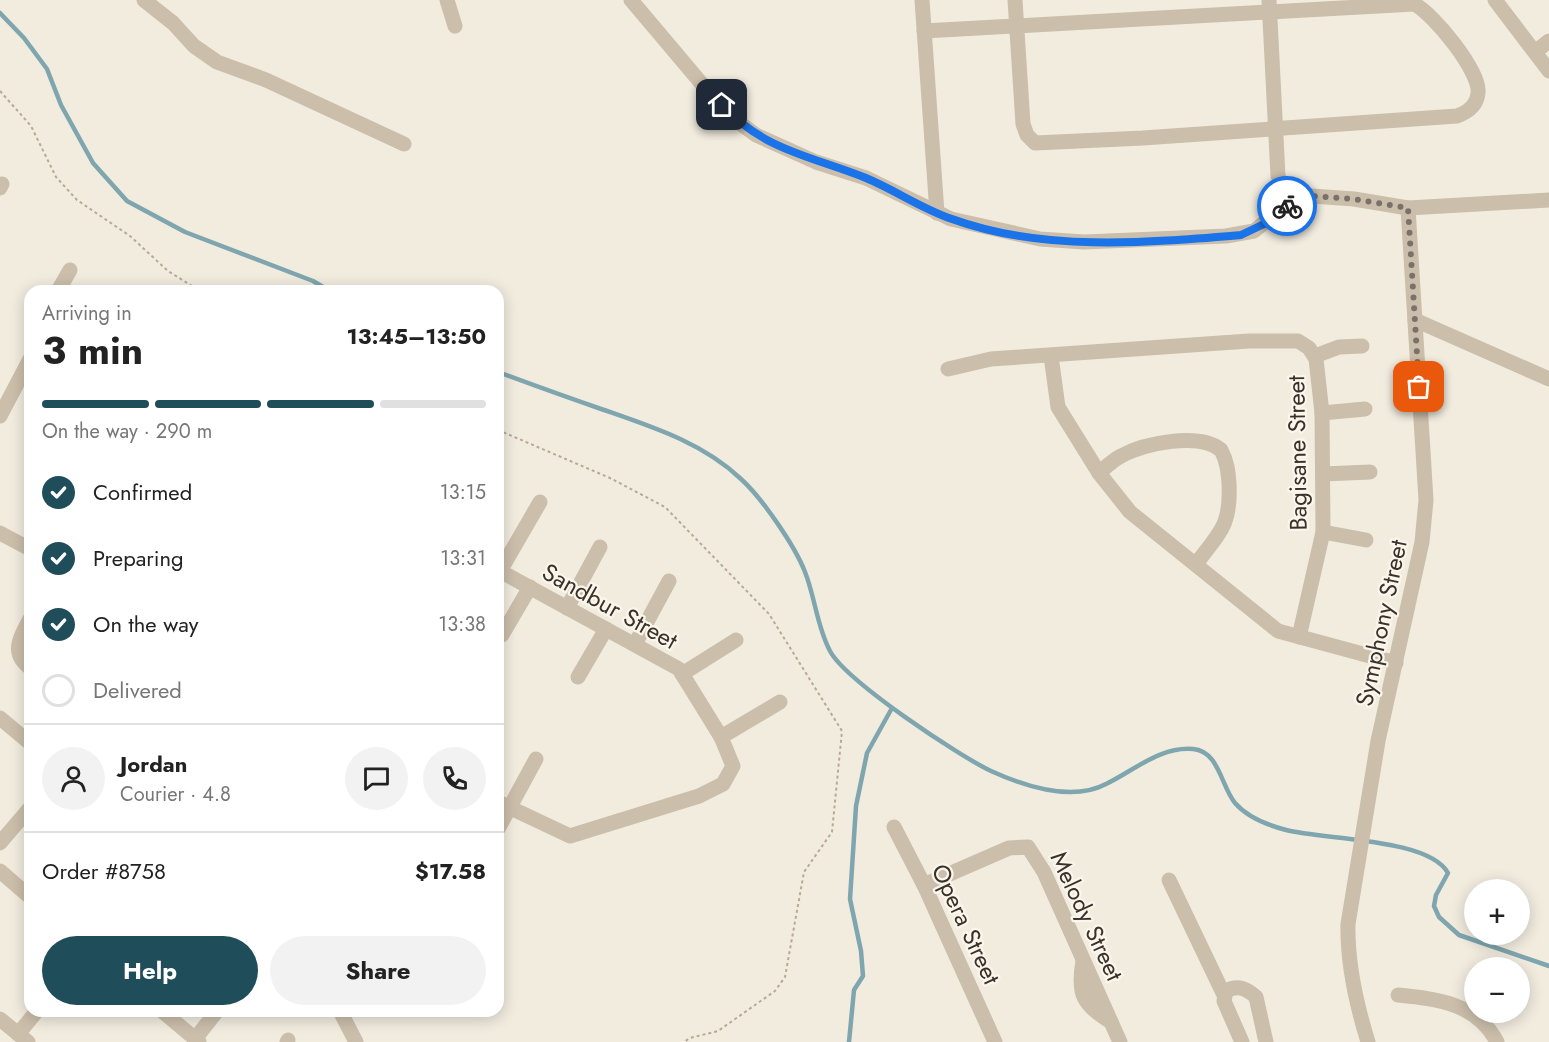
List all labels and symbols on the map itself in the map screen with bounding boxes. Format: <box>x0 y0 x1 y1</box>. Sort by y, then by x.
pin <box>696 79 747 130</box>
courier <box>1257 176 1317 236</box>
pin <box>1393 361 1444 412</box>
street label: Bagisane Street <box>1278 375 1316 531</box>
street label: Symphony Street <box>1346 536 1416 709</box>
street label: Sandbur Street <box>536 554 684 658</box>
street label: Melody Street <box>1042 846 1132 987</box>
street label: Opera Street <box>923 858 1009 990</box>

